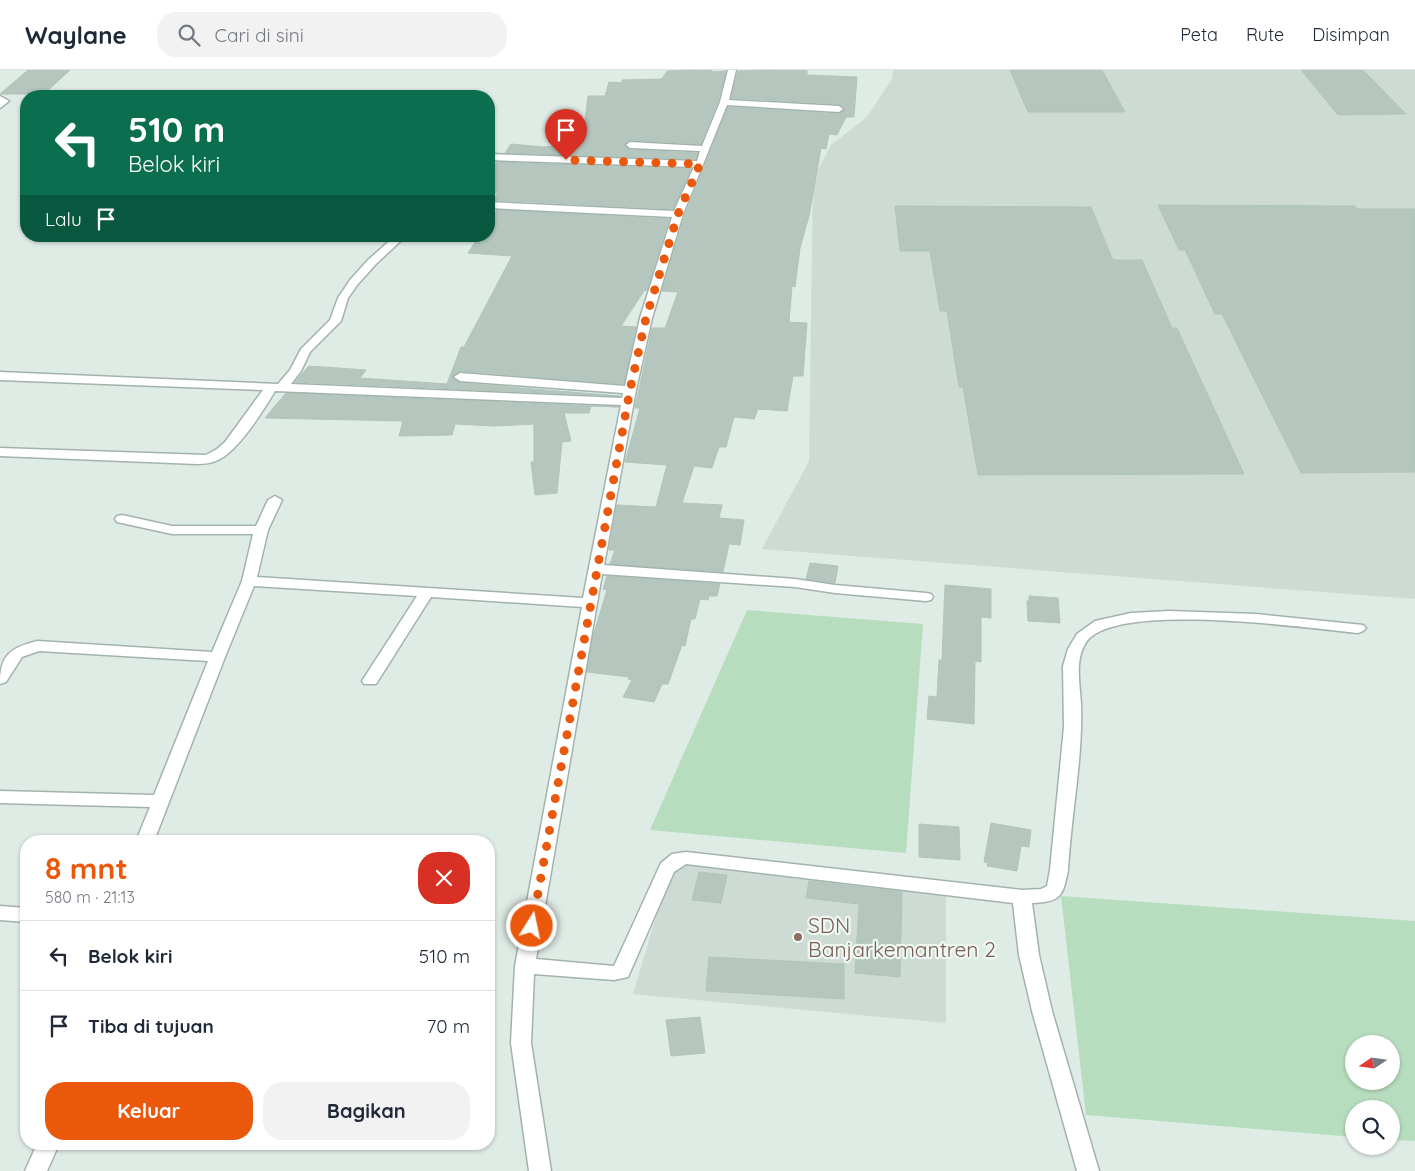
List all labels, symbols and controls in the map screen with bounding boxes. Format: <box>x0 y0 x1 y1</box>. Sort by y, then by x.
search box <box>157 12 507 57</box>
text: Waylane <box>25 20 127 50</box>
icon: search <box>175 21 203 49</box>
text: Cari di sini <box>215 23 304 47</box>
text: Peta <box>1180 23 1218 46</box>
text: Rute <box>1246 23 1284 46</box>
text: Disimpan <box>1312 23 1390 46</box>
text: 510 m <box>128 107 225 151</box>
pin <box>545 109 587 160</box>
icon: left <box>45 110 110 175</box>
icon: arrive <box>552 116 580 144</box>
text: Belok kiri <box>128 150 220 178</box>
icon: arrive <box>92 205 120 233</box>
text: Lalu <box>45 207 82 231</box>
text: 8 mnt <box>45 849 128 887</box>
button: close <box>418 852 470 904</box>
text: 580 m · 21:13 <box>45 887 135 907</box>
position arrow <box>505 899 557 951</box>
place label: SDN Banjarkemantren 2 <box>808 912 996 962</box>
marker: SDN Banjarkemantren 2 <box>792 931 804 943</box>
icon: left <box>45 942 73 970</box>
text: Belok kiri <box>88 944 173 968</box>
text: 510 m <box>419 944 470 968</box>
icon: arrive <box>45 1012 73 1040</box>
text: Tiba di tujuan <box>88 1014 214 1038</box>
text: 70 m <box>426 1014 470 1038</box>
north arrow <box>1345 1035 1400 1090</box>
map controls <box>1345 1035 1400 1155</box>
button: Keluar <box>45 1082 253 1140</box>
button: Bagikan <box>263 1082 470 1140</box>
button: search <box>1345 1100 1400 1155</box>

